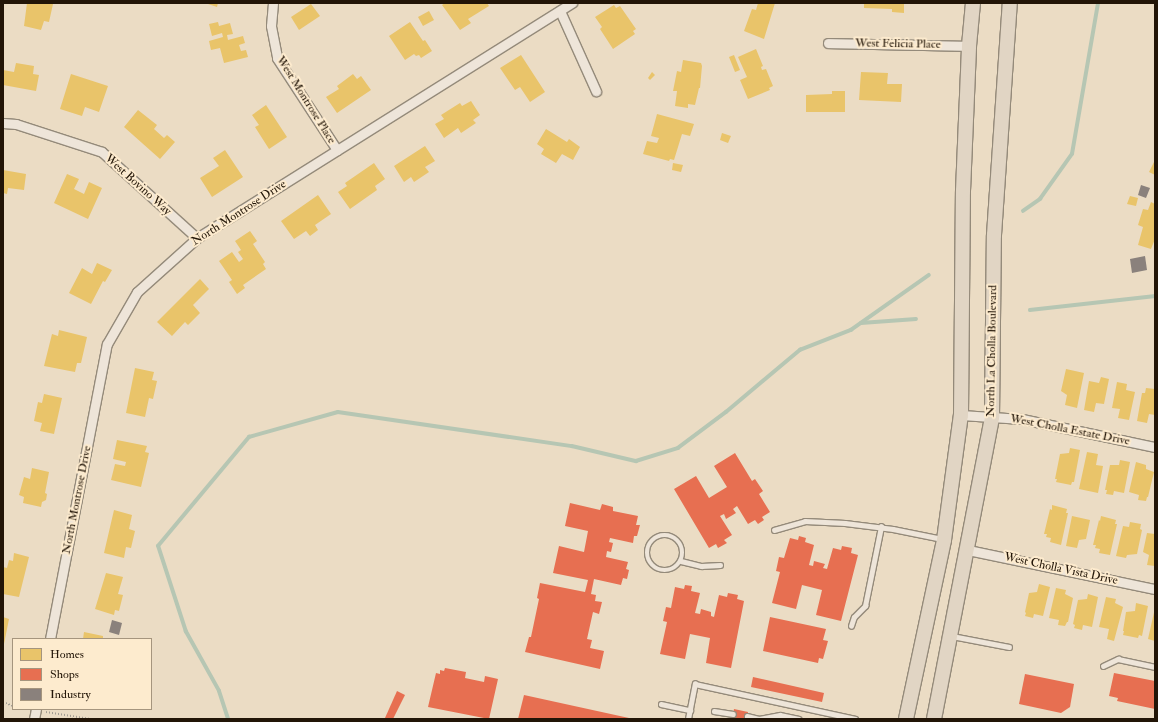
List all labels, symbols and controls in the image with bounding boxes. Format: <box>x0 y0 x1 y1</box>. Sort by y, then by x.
street label: West Felicia Place <box>855 36 941 52</box>
street label: West Montrose Place <box>273 54 339 146</box>
street label: West Bovino Way <box>102 151 174 219</box>
street label: North Montrose Drive <box>189 177 289 249</box>
street label: North La Cholla Boulevard <box>984 285 1000 417</box>
street label: West Cholla Estate Drive <box>1009 411 1131 449</box>
street label: North Montrose Drive <box>59 445 95 555</box>
street label: West Cholla Vista Drive <box>1003 550 1119 588</box>
legend <box>12 638 152 710</box>
text: Homes <box>50 647 84 662</box>
text: Shops <box>50 667 79 682</box>
text: Industry <box>50 687 91 702</box>

